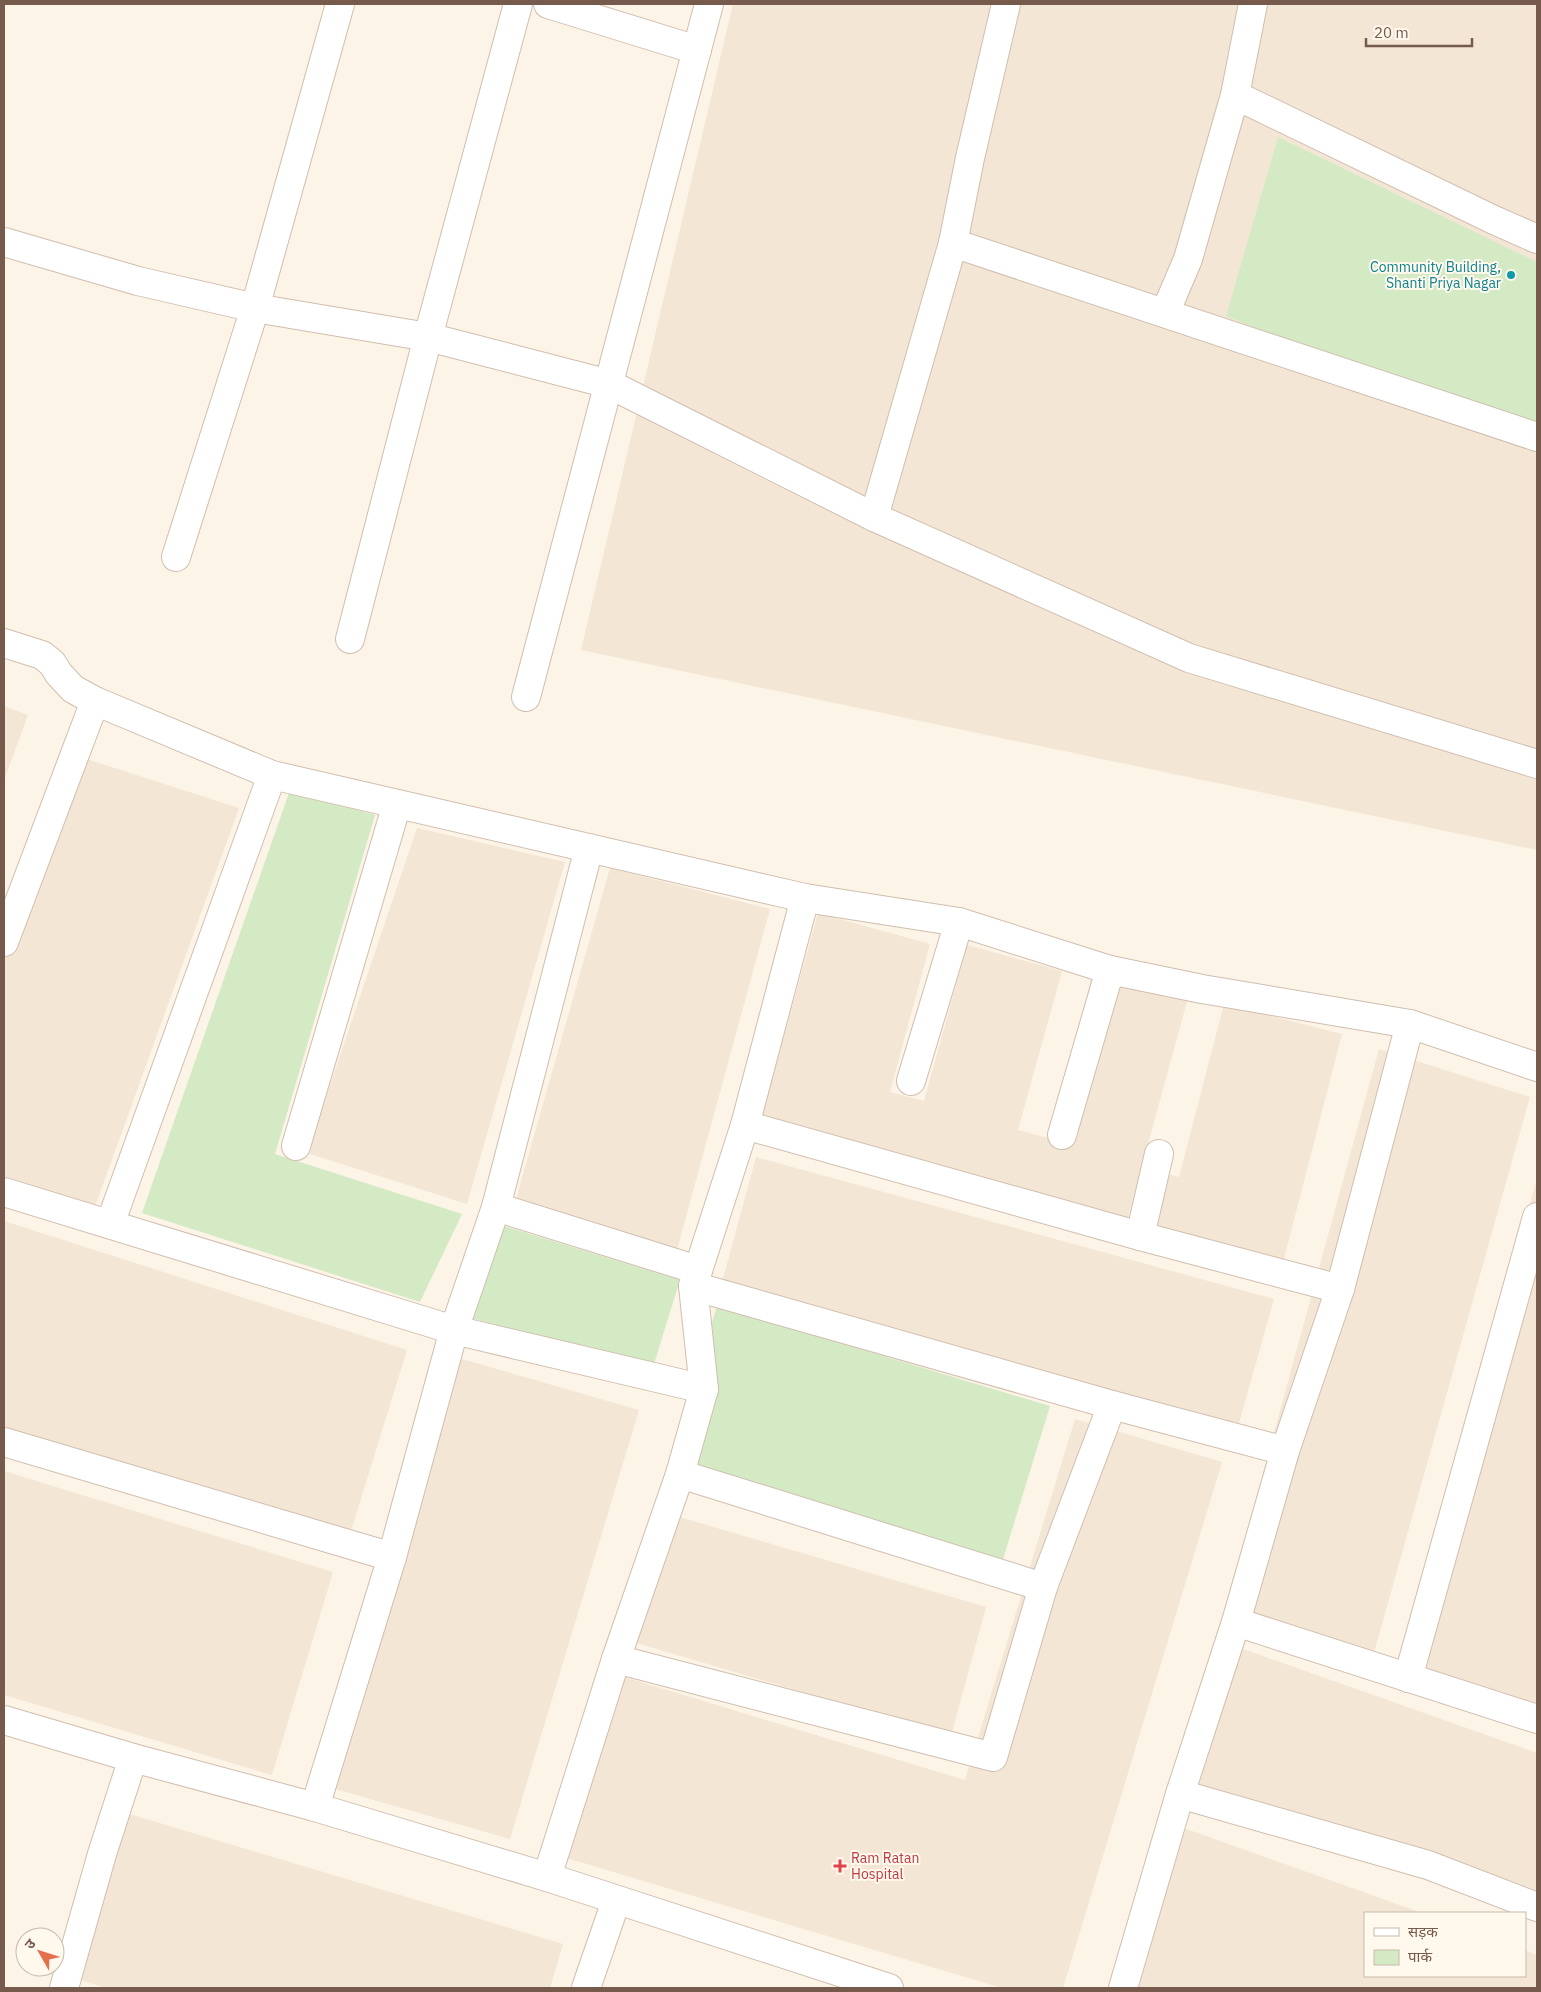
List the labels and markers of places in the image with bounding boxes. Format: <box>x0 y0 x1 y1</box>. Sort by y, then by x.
place label: Community Building, Shanti Priya Nagar <box>1370 258 1501 292</box>
marker: Community Building, Shanti Priya Nagar <box>1505 269 1517 281</box>
place label: Ram Ratan Hospital <box>851 1849 919 1883</box>
marker: Ram Ratan Hospital <box>833 1859 847 1873</box>

